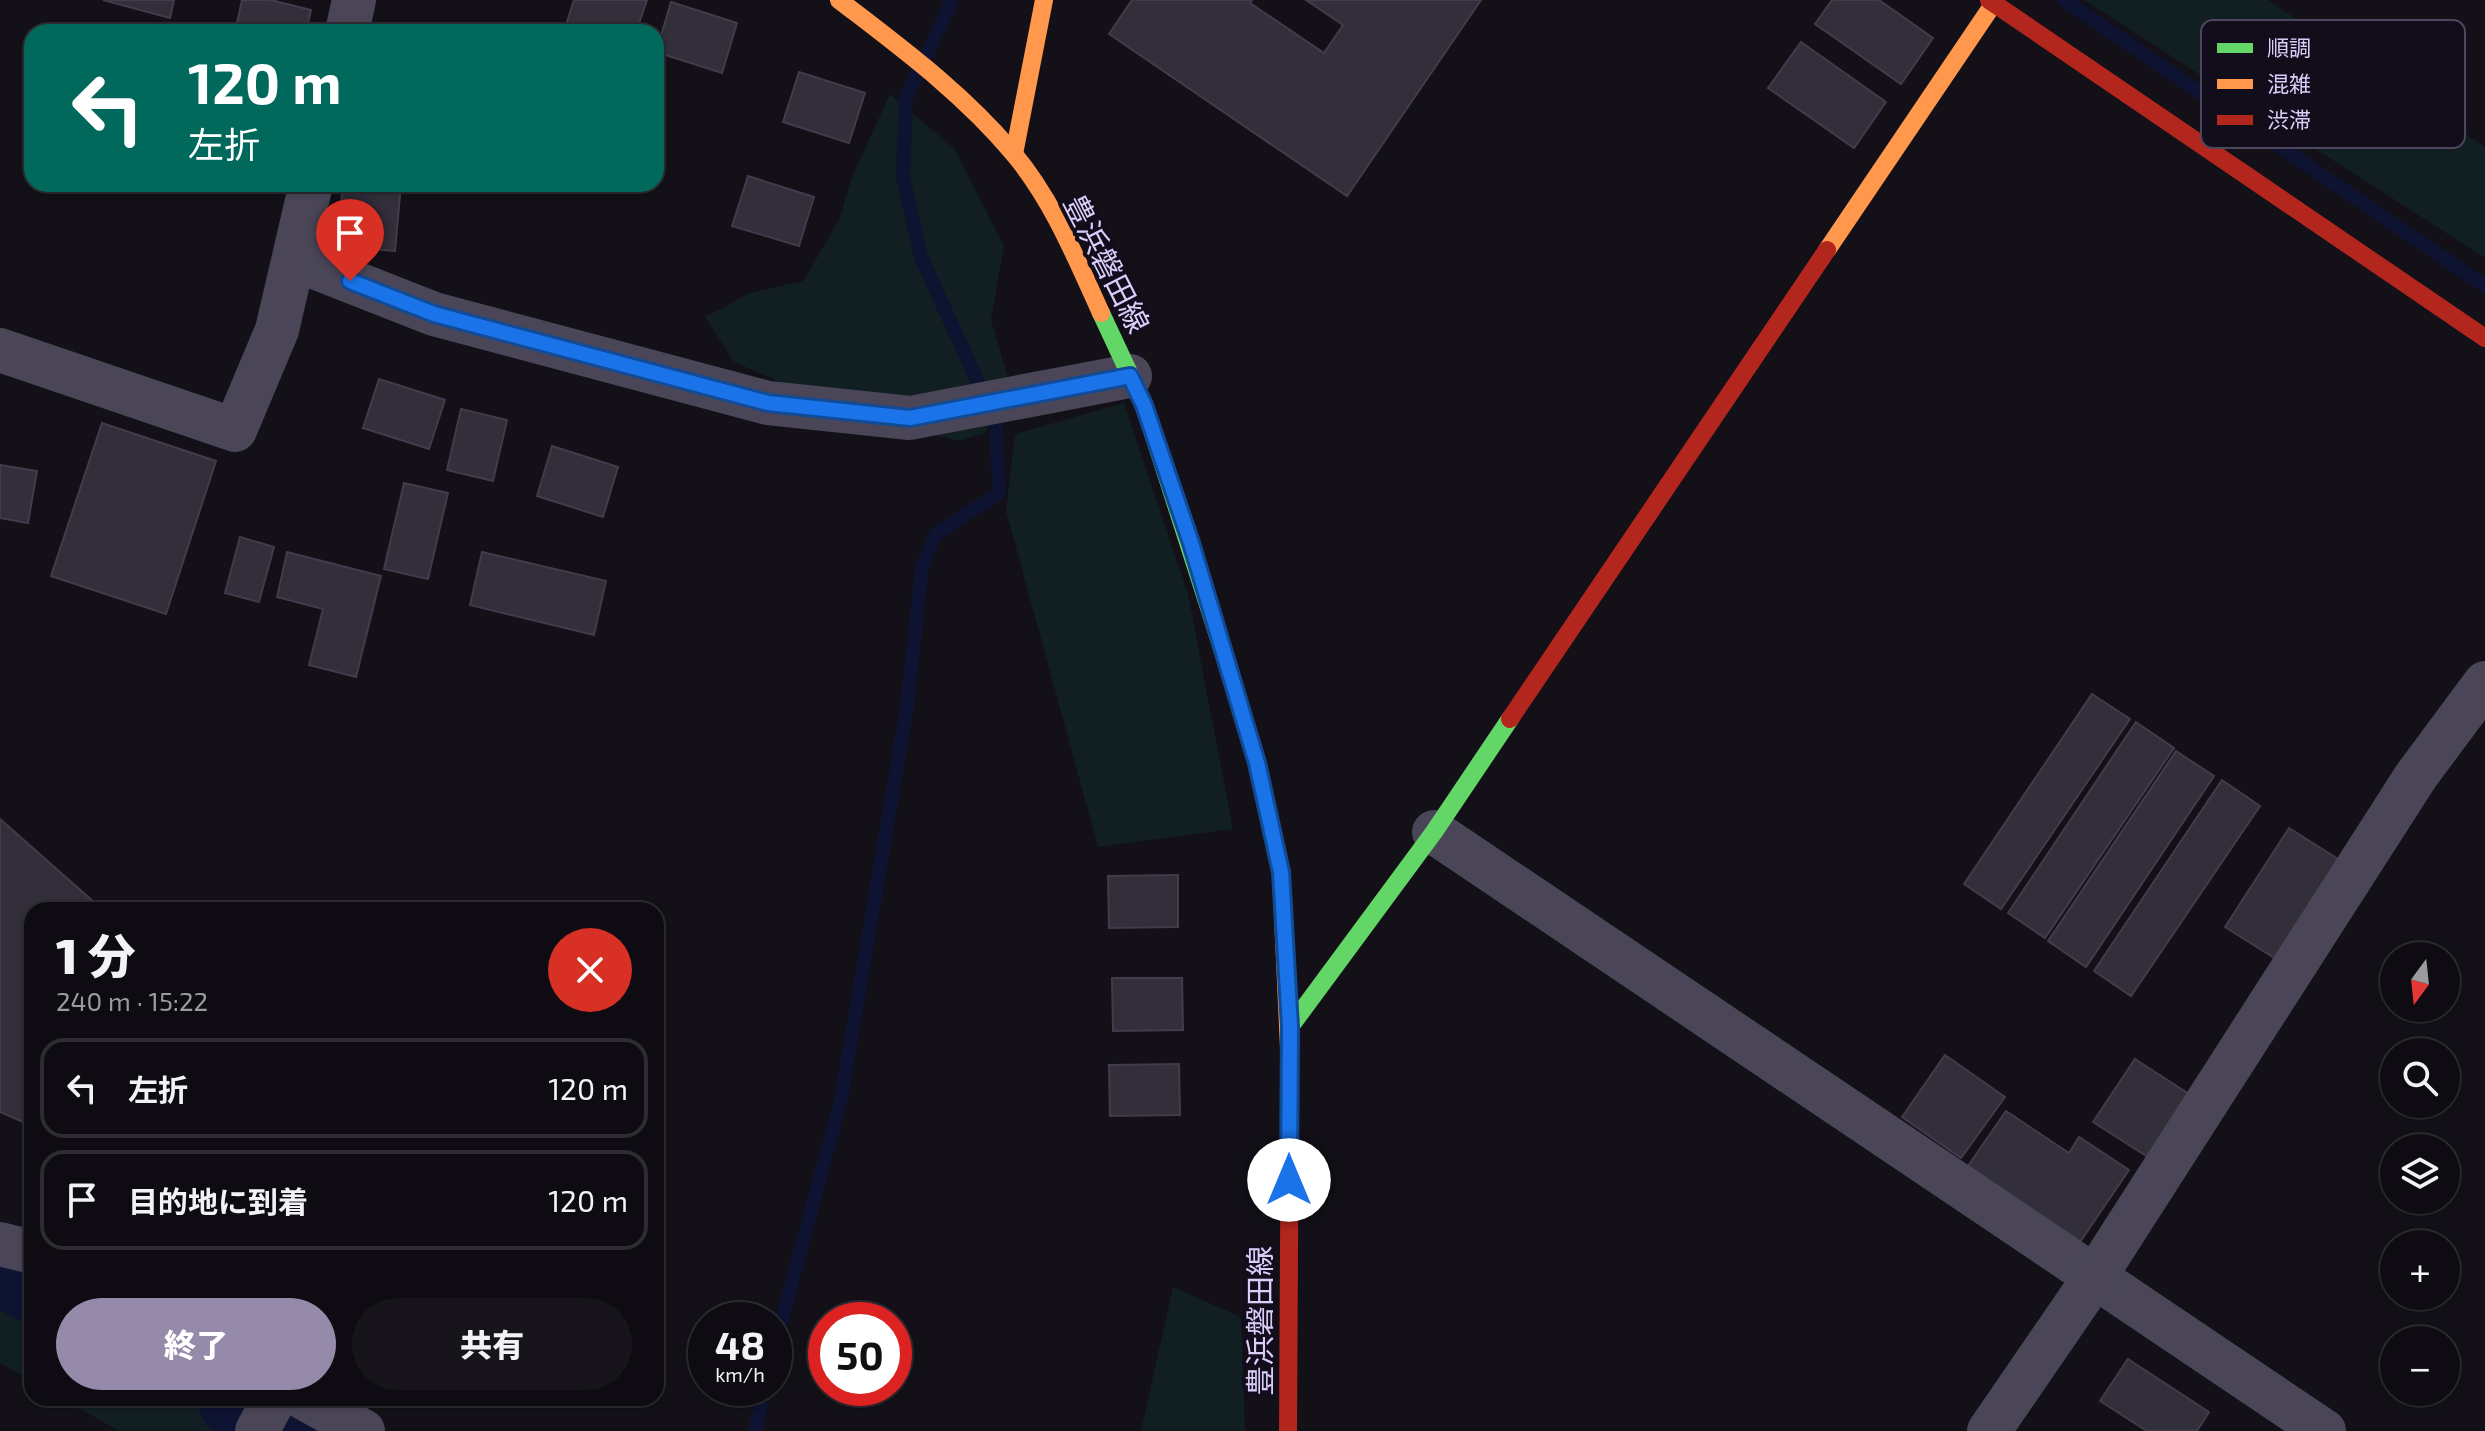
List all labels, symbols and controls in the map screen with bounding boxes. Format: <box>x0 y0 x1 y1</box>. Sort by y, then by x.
legend <box>2201 20 2465 148</box>
text: 順調 <box>2267 34 2311 60</box>
text: 120 m <box>188 48 342 115</box>
icon: left <box>56 56 160 160</box>
text: 混雑 <box>2267 70 2311 96</box>
text: 渋滞 <box>2267 106 2311 132</box>
text: 左折 <box>188 122 260 165</box>
street label: 豊浜磐田線 <box>1058 188 1158 338</box>
pin <box>316 199 384 281</box>
icon: arrive <box>328 211 372 255</box>
text: 1 分 <box>56 926 136 984</box>
button: close <box>548 928 632 1012</box>
north arrow <box>2380 942 2460 1022</box>
map controls <box>2380 942 2460 1406</box>
text: 240 m · 15:22 <box>56 985 208 1016</box>
button: search <box>2380 1038 2460 1118</box>
icon: left <box>60 1066 104 1110</box>
text: 120 m <box>548 1070 628 1106</box>
text: 左折 <box>128 1071 188 1107</box>
button: layers <box>2380 1134 2460 1214</box>
position arrow <box>1247 1138 1331 1222</box>
icon: arrive <box>60 1178 104 1222</box>
text: 120 m <box>548 1182 628 1218</box>
text: 目的地に到着 <box>128 1183 308 1219</box>
button: + <box>2380 1230 2460 1310</box>
street label: 豊浜磐田線 <box>1241 1246 1277 1396</box>
button: 終了 <box>56 1298 336 1390</box>
button: 共有 <box>352 1298 632 1390</box>
speed limit sign: 50 <box>808 1302 912 1406</box>
text: 48 <box>715 1320 765 1368</box>
button: − <box>2380 1326 2460 1406</box>
text: km/h <box>715 1362 765 1386</box>

